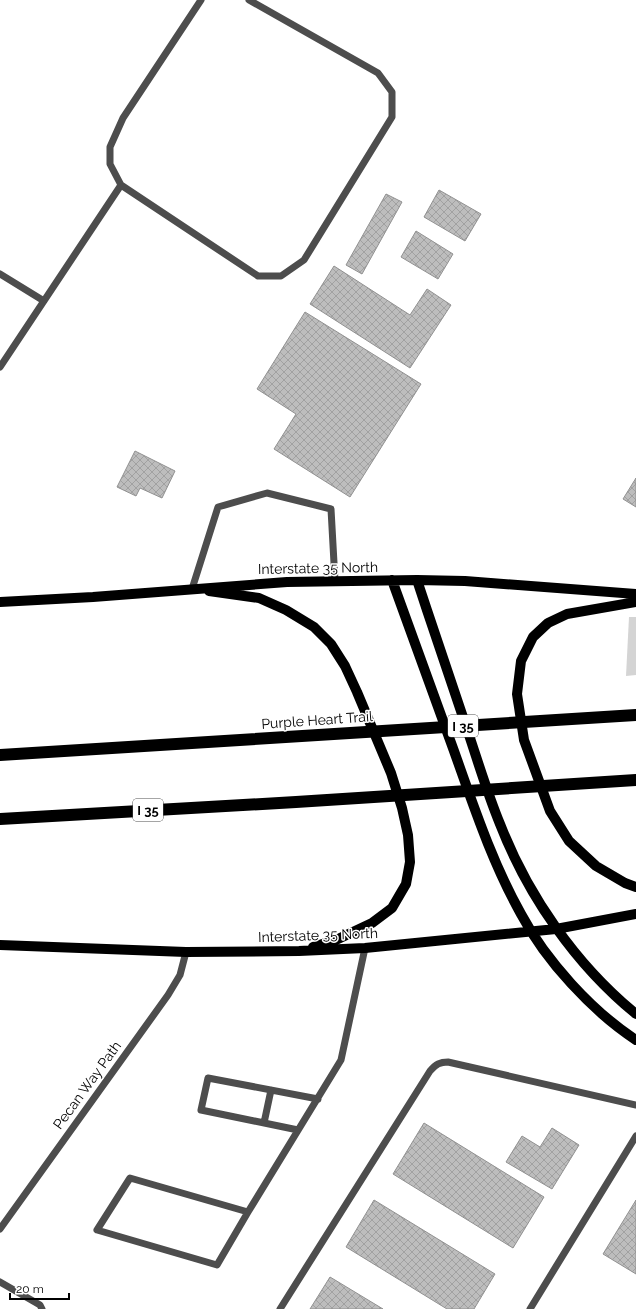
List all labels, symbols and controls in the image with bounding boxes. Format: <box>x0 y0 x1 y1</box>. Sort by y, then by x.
street label: Interstate 35 North <box>258 559 378 577</box>
street label: Purple Heart Trail <box>261 708 373 732</box>
road number: I 35 <box>448 715 478 737</box>
road number: I 35 <box>133 799 163 821</box>
street label: Interstate 35 North <box>258 925 378 945</box>
street label: Pecan Way Path <box>50 1038 124 1132</box>
scale bar <box>10 1275 69 1301</box>
text: 20 m <box>16 1282 44 1296</box>

